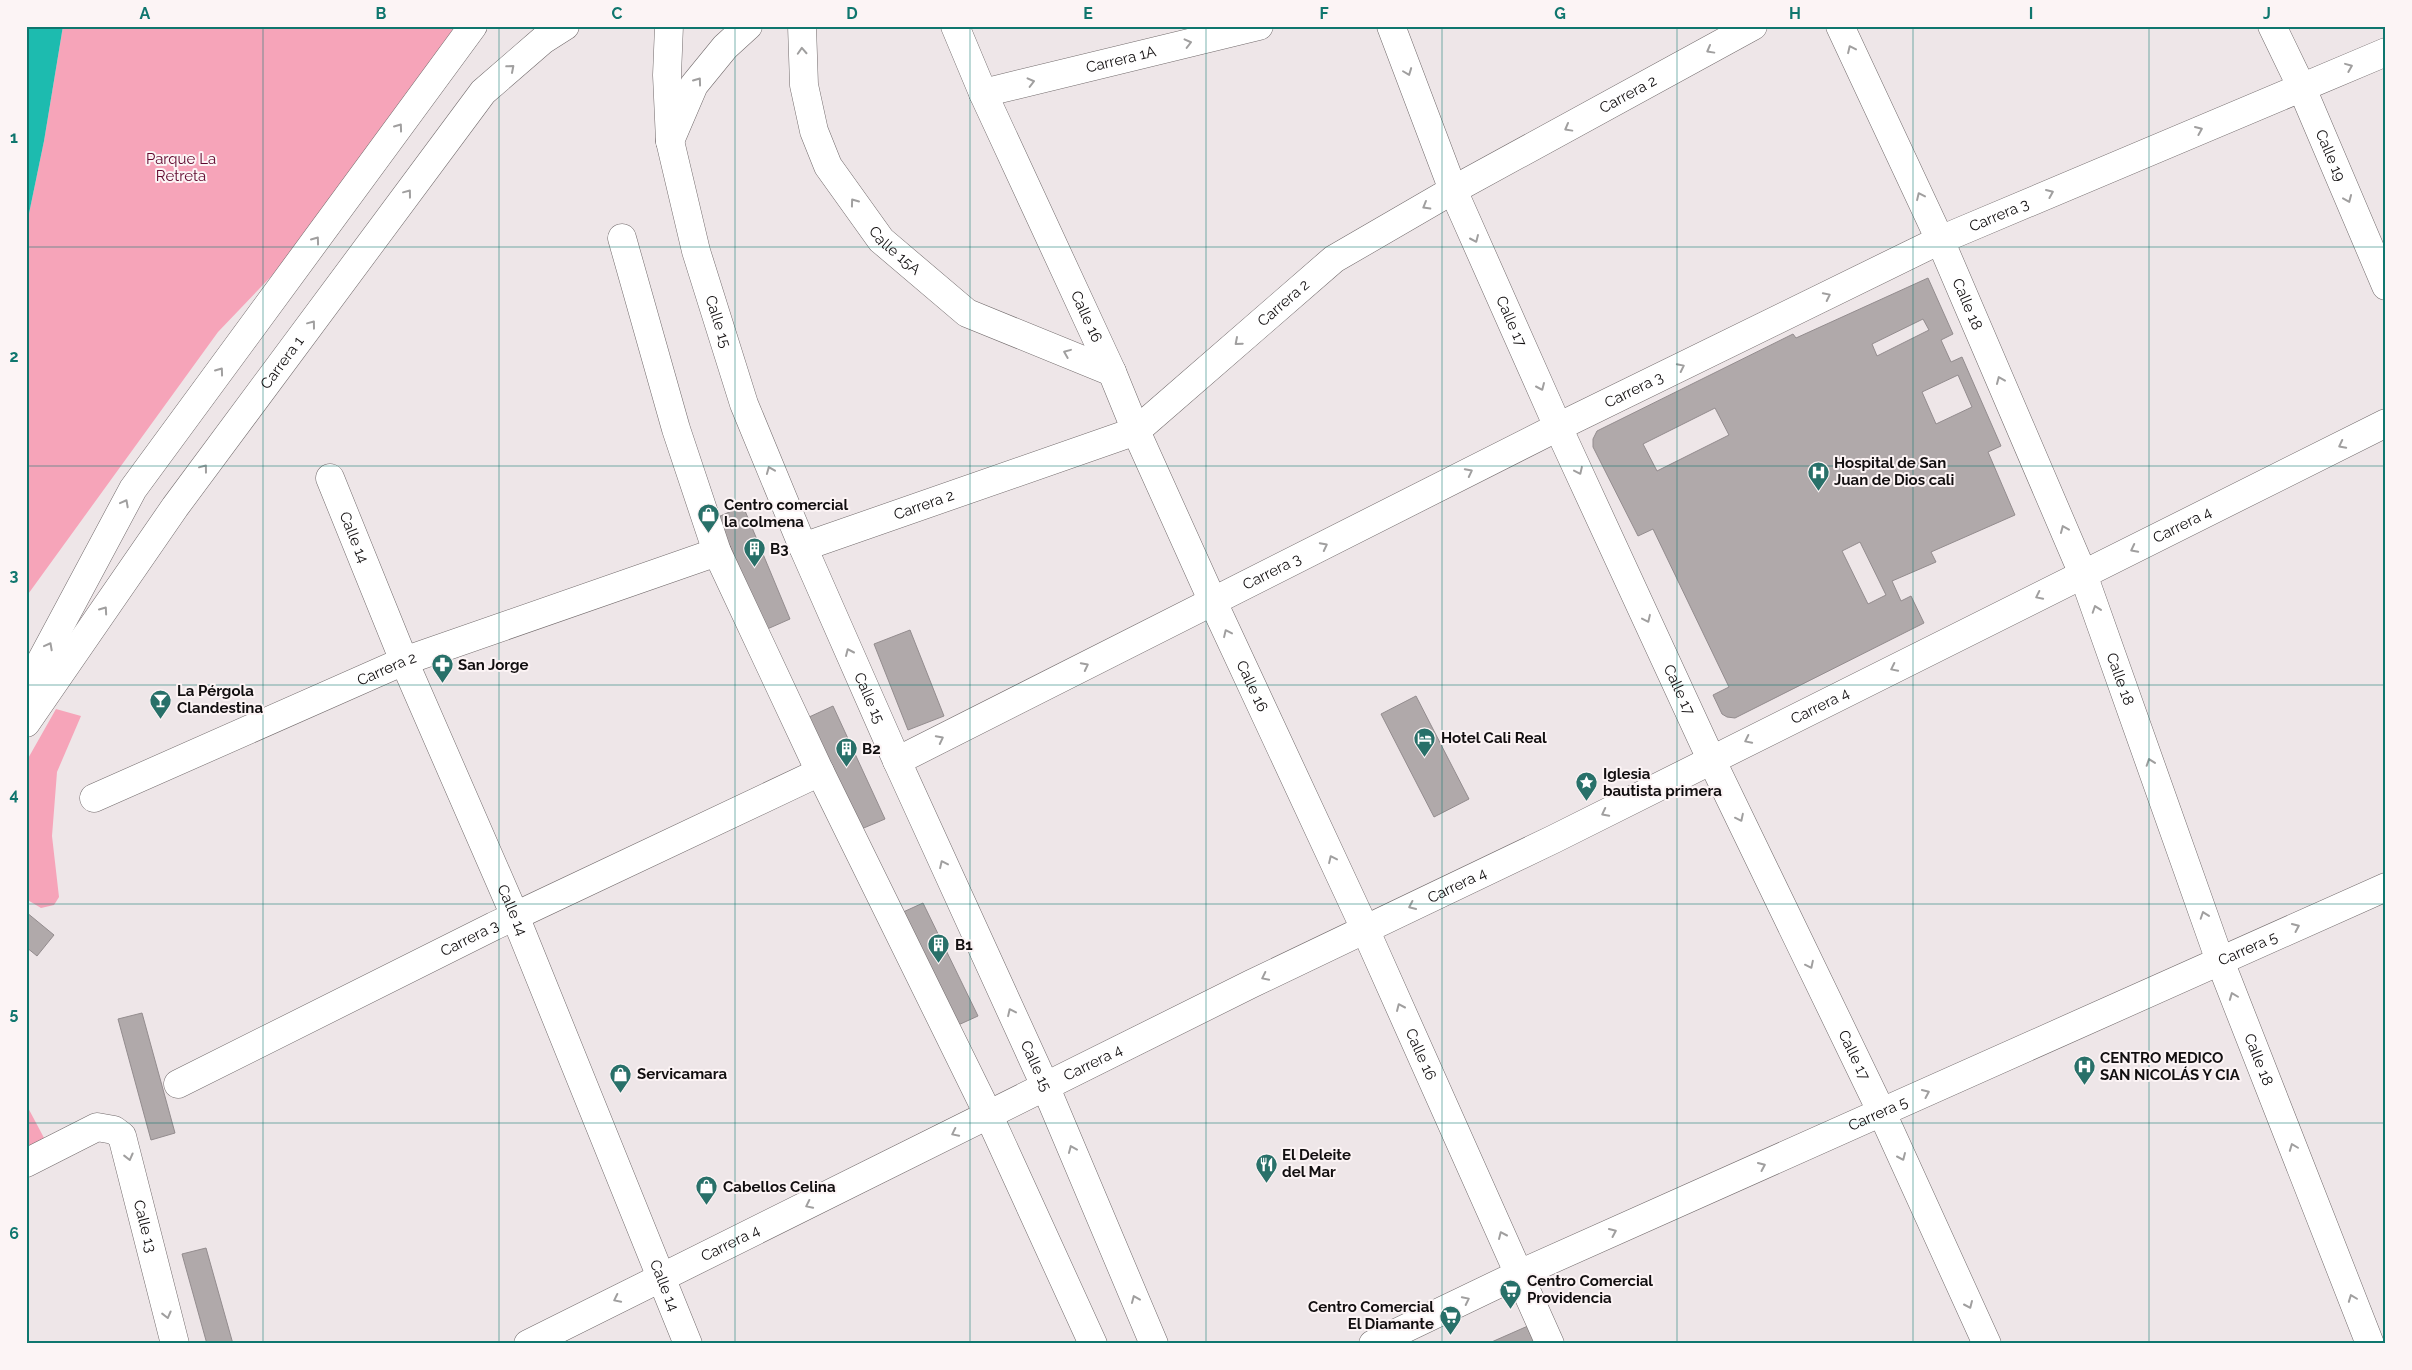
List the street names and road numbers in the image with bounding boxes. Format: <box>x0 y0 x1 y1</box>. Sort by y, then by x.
street label: Carrera 1A <box>1084 42 1158 77</box>
street label: Carrera 2 <box>1596 71 1660 117</box>
street label: Calle 19 <box>2312 127 2350 184</box>
street label: Carrera 3 <box>1967 195 2032 236</box>
street label: Calle 15A <box>865 223 924 279</box>
street label: Carrera 2 <box>1254 275 1313 330</box>
street label: Calle 18 <box>1948 275 1987 333</box>
street label: Calle 16 <box>1067 288 1106 345</box>
street label: Calle 15 <box>701 293 735 350</box>
street label: Calle 17 <box>1492 293 1530 350</box>
street label: Carrera 1 <box>257 332 308 393</box>
street label: Carrera 3 <box>1602 368 1666 412</box>
street label: Carrera 2 <box>891 486 957 524</box>
street label: Carrera 4 <box>2150 503 2214 547</box>
street label: Calle 14 <box>336 509 372 566</box>
street label: Carrera 3 <box>1240 549 1304 594</box>
street label: Carrera 2 <box>354 648 419 690</box>
street label: Calle 18 <box>2103 650 2138 708</box>
street label: Calle 16 <box>1232 657 1272 715</box>
street label: Calle 17 <box>1660 662 1699 718</box>
street label: Calle 15 <box>850 670 888 726</box>
street label: Carrera 4 <box>1788 684 1852 728</box>
street label: Carrera 4 <box>1425 864 1489 907</box>
street label: Calle 14 <box>493 882 531 938</box>
street label: Carrera 3 <box>437 916 502 960</box>
street label: Carrera 5 <box>2215 928 2280 970</box>
street label: Calle 16 <box>1401 1026 1440 1083</box>
street label: Calle 17 <box>1834 1027 1874 1083</box>
street label: Calle 18 <box>2240 1031 2277 1088</box>
street label: Calle 15 <box>1017 1038 1055 1094</box>
street label: Carrera 4 <box>1061 1041 1125 1085</box>
street label: Carrera 5 <box>1846 1093 1910 1135</box>
street label: Calle 13 <box>130 1198 160 1255</box>
street label: Carrera 4 <box>698 1221 763 1265</box>
street label: Calle 14 <box>646 1257 683 1314</box>

